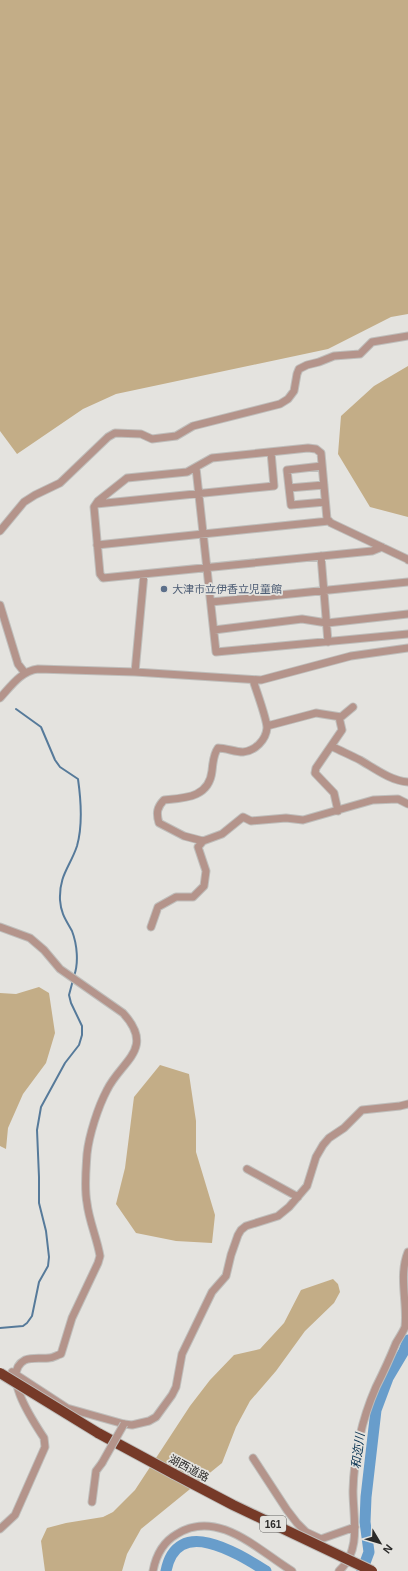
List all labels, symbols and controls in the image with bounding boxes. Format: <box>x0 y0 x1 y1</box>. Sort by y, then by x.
place label: 大津市立伊香立児童館 <box>172 583 282 595</box>
marker: 大津市立伊香立児童館 <box>159 584 169 594</box>
water label: 和迩川 <box>349 1430 367 1470</box>
street label: 湖西道路 <box>167 1452 211 1484</box>
road number: 161 <box>260 1516 286 1532</box>
north arrow <box>360 1523 400 1563</box>
text: N <box>381 1542 395 1556</box>

